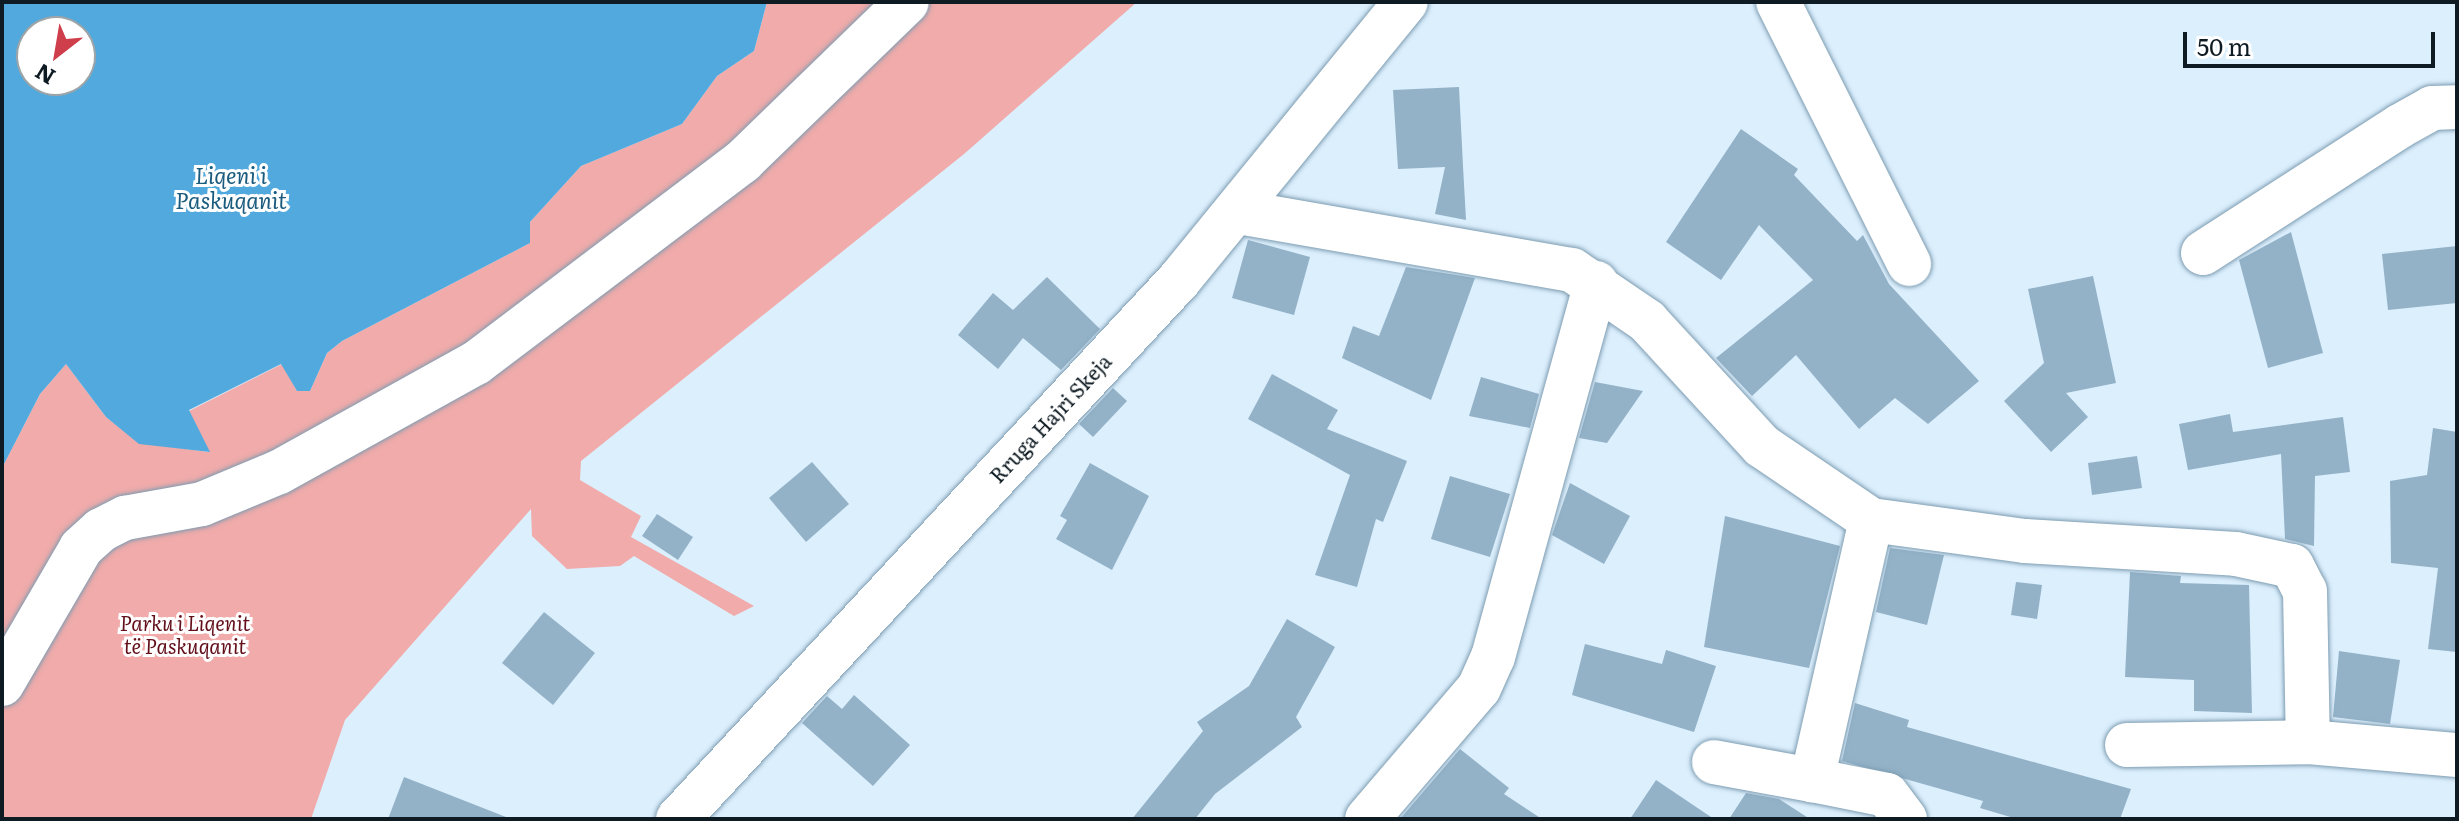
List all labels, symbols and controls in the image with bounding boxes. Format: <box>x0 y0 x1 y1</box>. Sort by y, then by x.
north arrow <box>16 16 96 96</box>
scale bar <box>2187 16 2439 66</box>
text: 50 m <box>2197 28 2251 63</box>
text: N <box>28 56 61 94</box>
water label: Liqeni i Paskuqanit <box>175 161 287 212</box>
street label: Rruga Hajri Skeja <box>984 349 1116 487</box>
park label: Parku i Liqenit të Paskuqanit <box>120 610 250 657</box>

